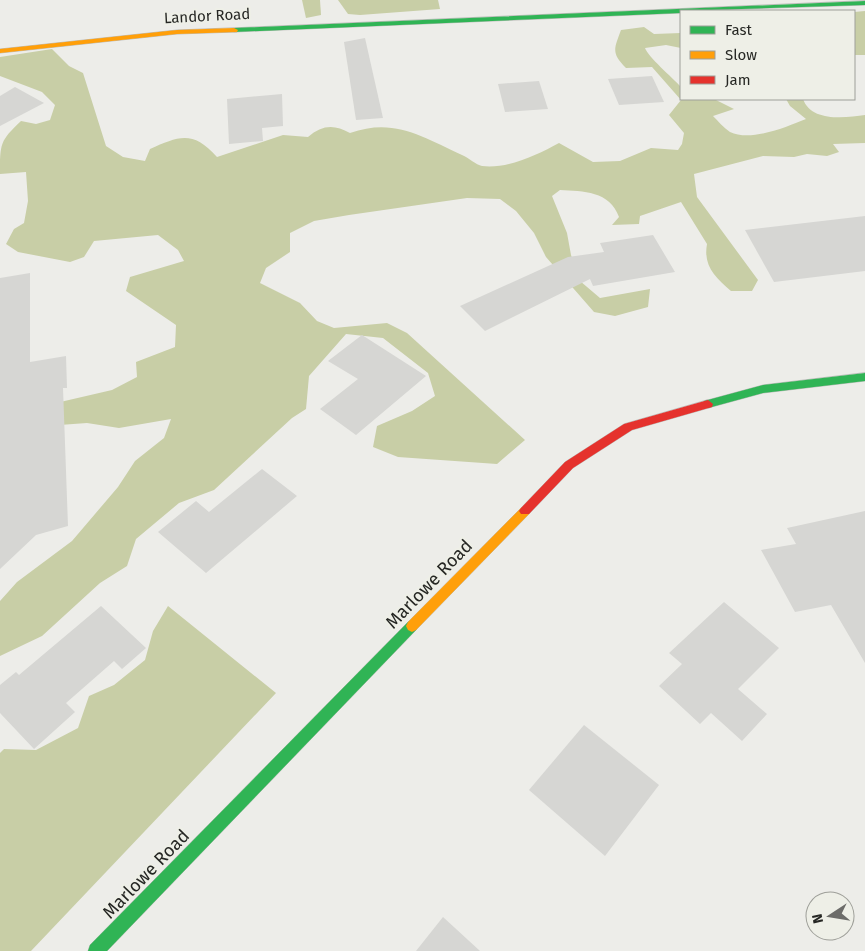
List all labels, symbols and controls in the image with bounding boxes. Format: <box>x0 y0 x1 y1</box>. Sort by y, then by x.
street label: Landor Road <box>163 5 251 27</box>
legend <box>680 10 855 100</box>
text: Fast <box>725 21 752 39</box>
text: Slow <box>725 46 757 64</box>
text: Jam <box>725 71 751 89</box>
street label: Marlowe Road <box>381 535 477 633</box>
street label: Marlowe Road <box>98 825 194 923</box>
north arrow <box>805 891 855 941</box>
text: N <box>808 912 827 925</box>

